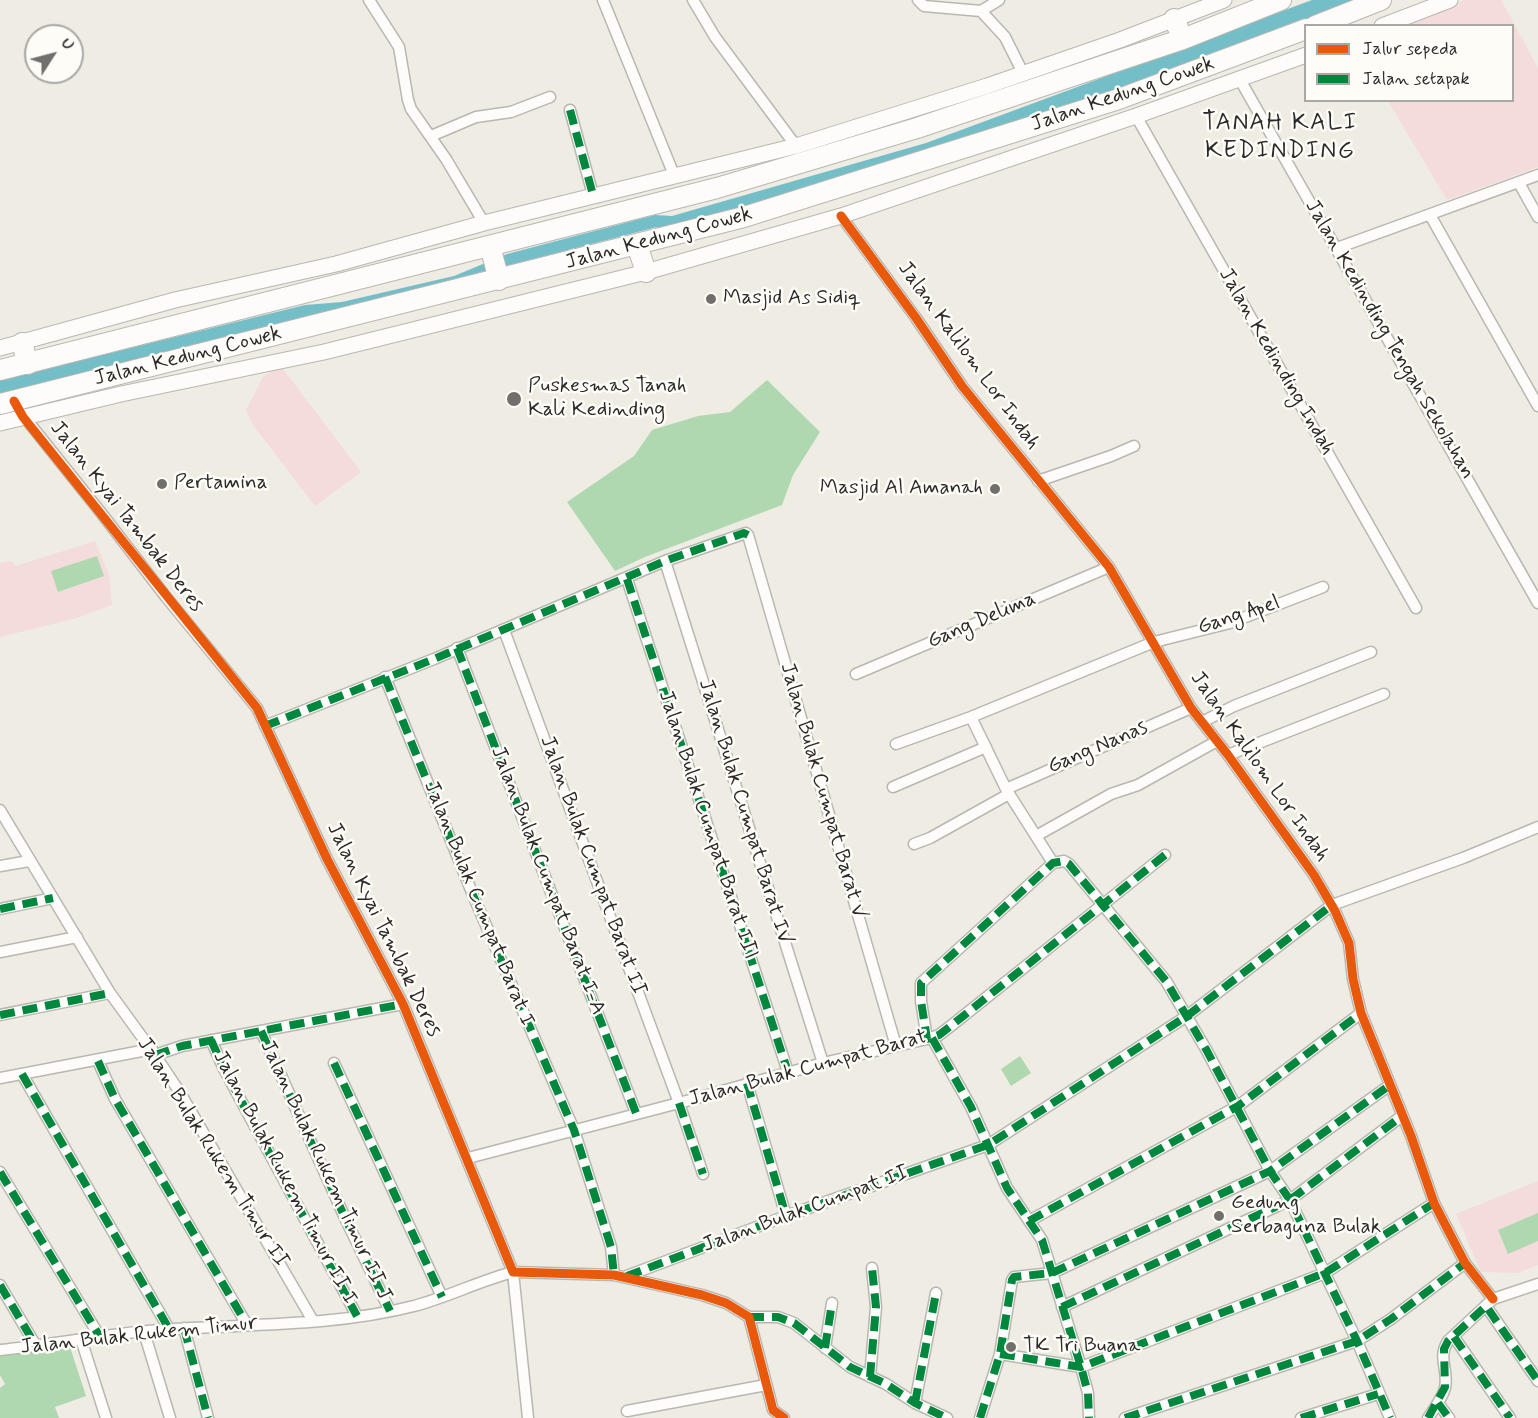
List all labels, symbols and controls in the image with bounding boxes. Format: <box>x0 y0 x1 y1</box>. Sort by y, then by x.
north arrow <box>24 24 84 84</box>
legend <box>1304 24 1514 102</box>
text: U <box>56 34 79 55</box>
text: Jalur sepeda <box>1362 37 1458 61</box>
street label: Jalan Kedung Cowek <box>1028 52 1218 138</box>
text: Jalan setapak <box>1362 67 1470 91</box>
district label: TANAH KALI KEDINDING <box>1203 110 1357 166</box>
street label: Jalan Kedinding Tengah Sekolahan <box>1298 196 1480 484</box>
street label: Jalan Kedung Cowek <box>563 202 755 276</box>
street label: Jalan Kalilom Lor Indah <box>891 257 1045 455</box>
street label: Jalan Kedinding Indah <box>1212 264 1340 460</box>
place label: Masjid As Sidiq <box>723 286 861 312</box>
marker: Masjid As Sidiq <box>704 292 718 306</box>
street label: Jalan Kedung Cowek <box>92 321 284 393</box>
place label: Puskesmas Tanah Kali Kedinding <box>528 374 686 424</box>
marker: Puskesmas Tanah Kali Kedinding <box>505 390 523 408</box>
street label: Jalan Kyai Tambak Deres <box>44 417 208 617</box>
place label: Pertamina <box>174 471 268 497</box>
place label: Masjid Al Amanah <box>820 476 983 502</box>
marker: Pertamina <box>155 477 169 491</box>
marker: Masjid Al Amanah <box>988 482 1002 496</box>
street label: Gang Delima <box>924 587 1040 655</box>
street label: Gang Apel <box>1195 591 1283 641</box>
street label: Jalan Bulak Cumpat Barat V <box>773 660 871 922</box>
street label: Jalan Kalilom Lor Indah <box>1184 667 1334 867</box>
street label: Jalan Bulak Cumpat Barat IV <box>692 676 796 948</box>
street label: Jalan Bulak Cumpat Barat III <box>652 688 762 962</box>
street label: Gang Nanas <box>1044 716 1152 780</box>
street label: Jalan Bulak Cumpat Barat II <box>533 733 651 999</box>
street label: Jalan Bulak Cumpat Barat I-A <box>484 743 610 1019</box>
street label: Jalan Bulak Cumpat Barat I <box>417 778 539 1030</box>
street label: Jalan Kyai Tambak Deres <box>320 819 446 1041</box>
street label: Jalan Bulak Cumpat Barat <box>686 1025 930 1113</box>
street label: Jalan Bulak Rukem Timur II <box>131 1033 293 1273</box>
street label: Jalan Bulak Rukem Timur II J <box>253 1036 397 1306</box>
street label: Jalan Bulak Rukem Timur II I <box>206 1047 362 1309</box>
street label: Jalan Bulak Cumpat II <box>700 1161 912 1259</box>
place label: Gedung Serbaguna Bulak <box>1231 1191 1381 1241</box>
marker: Gedung Serbaguna Bulak <box>1212 1209 1226 1223</box>
street label: Jalan Bulak Rukem Timur <box>19 1311 259 1361</box>
place label: TK Tri Buana <box>1023 1334 1140 1360</box>
marker: TK Tri Buana <box>1004 1340 1018 1354</box>

